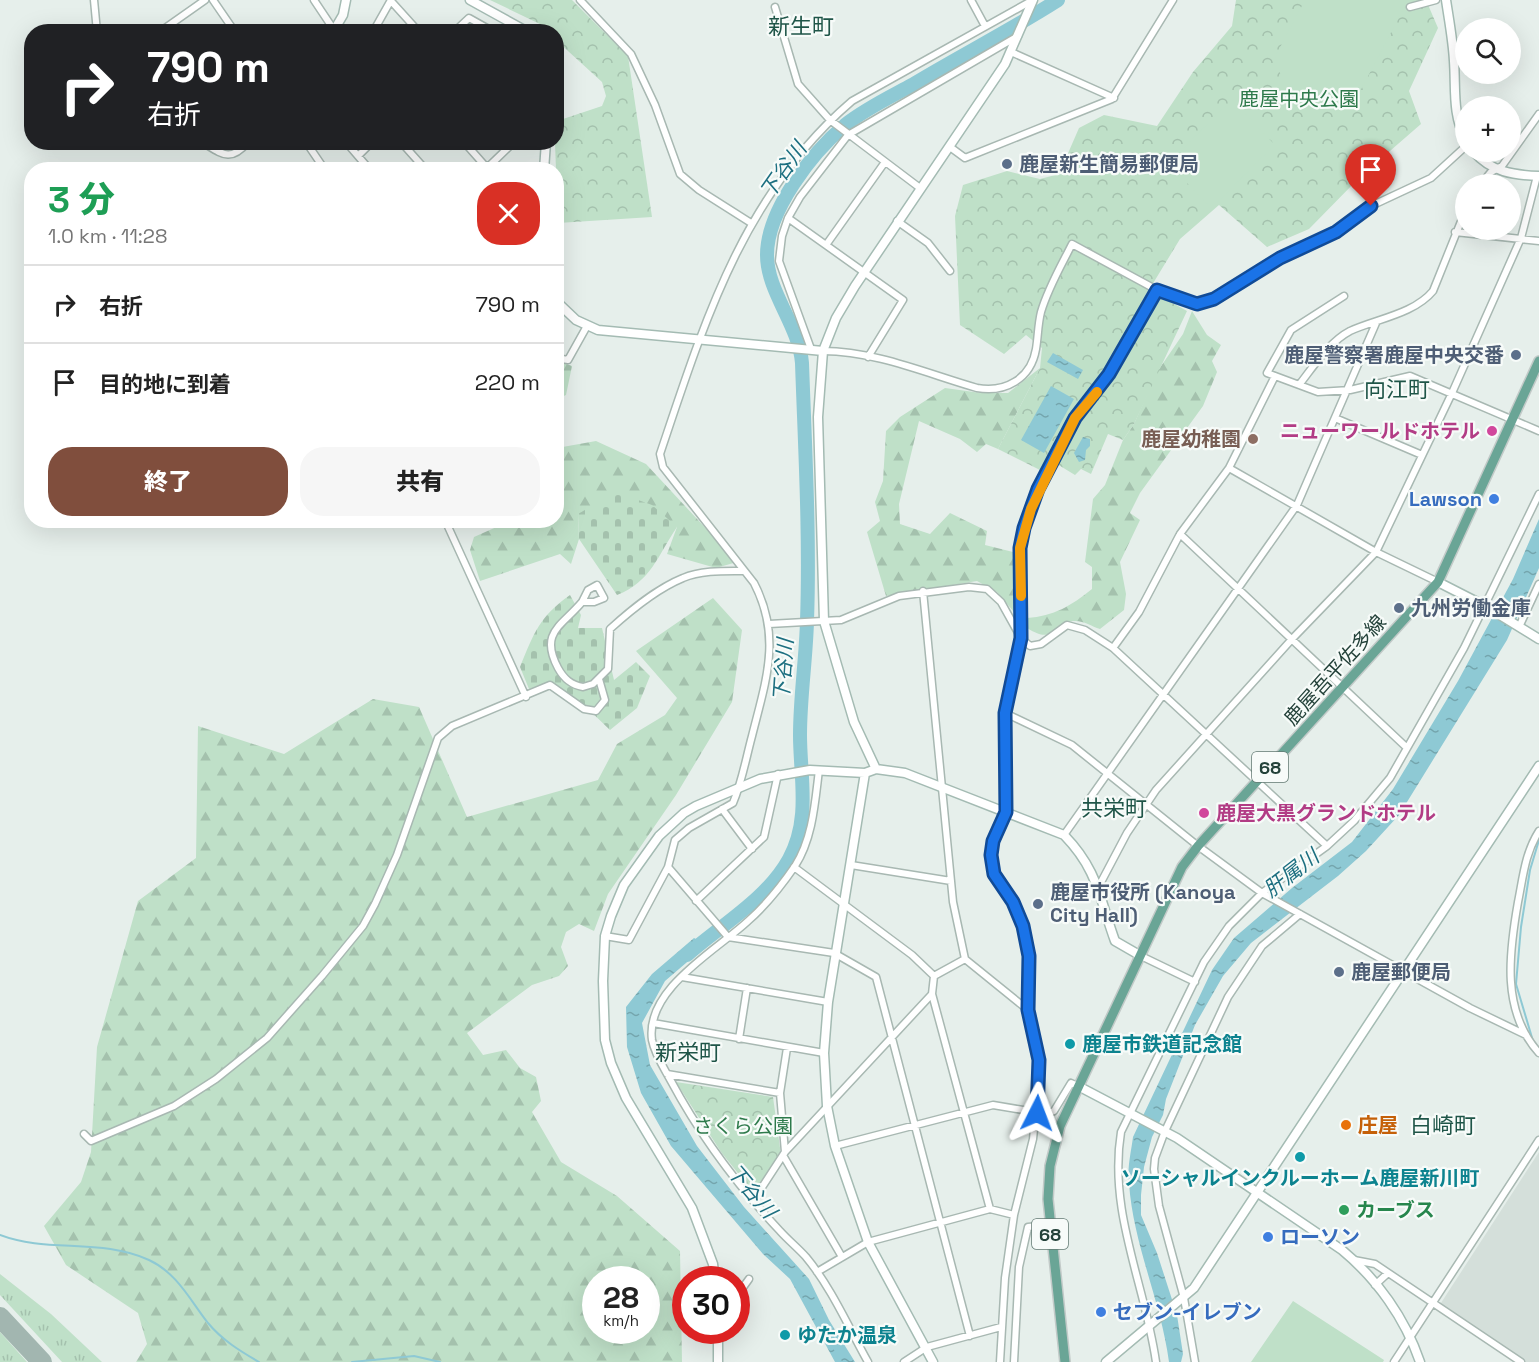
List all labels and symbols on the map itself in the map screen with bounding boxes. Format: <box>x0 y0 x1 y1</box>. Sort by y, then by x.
district label: 新生町 <box>768 12 834 40</box>
park label: 鹿屋中央公園 <box>1239 86 1359 112</box>
water label: 下谷川 <box>754 135 813 204</box>
pin <box>1345 144 1396 206</box>
place label: 鹿屋新生簡易郵便局 <box>1019 151 1199 177</box>
marker: 鹿屋新生簡易郵便局 <box>1000 157 1014 171</box>
place label: 鹿屋警察署鹿屋中央交番 <box>1284 342 1504 368</box>
marker: 鹿屋警察署鹿屋中央交番 <box>1509 348 1523 362</box>
district label: 向江町 <box>1364 375 1430 403</box>
place label: ニューワールドホテル <box>1280 418 1480 444</box>
marker: ニューワールドホテル <box>1485 424 1499 438</box>
place label: 鹿屋幼稚園 <box>1141 426 1241 452</box>
marker: 鹿屋幼稚園 <box>1246 432 1260 446</box>
place label: Lawson <box>1409 486 1482 512</box>
marker: Lawson <box>1487 492 1501 506</box>
place label: 九州労働金庫 <box>1411 595 1531 621</box>
marker: 九州労働金庫 <box>1392 601 1406 615</box>
street label: 鹿屋吾平佐多線 <box>1278 609 1392 731</box>
water label: 下谷川 <box>767 636 799 702</box>
road number: 68 <box>1252 752 1288 782</box>
district label: 共栄町 <box>1081 794 1147 822</box>
place label: 鹿屋大黒グランドホテル <box>1216 800 1436 826</box>
marker: 鹿屋大黒グランドホテル <box>1197 806 1211 820</box>
water label: 肝属川 <box>1258 842 1326 903</box>
place label: 鹿屋市役所 (Kanoya City Hall) <box>1050 879 1236 928</box>
marker: 鹿屋市役所 (Kanoya City Hall) <box>1031 897 1045 911</box>
place label: 鹿屋郵便局 <box>1351 959 1451 985</box>
marker: 鹿屋郵便局 <box>1332 965 1346 979</box>
place label: 鹿屋市鉄道記念館 <box>1082 1031 1242 1057</box>
marker: 鹿屋市鉄道記念館 <box>1063 1037 1077 1051</box>
district label: 新栄町 <box>655 1038 721 1066</box>
position arrow <box>1005 1081 1069 1145</box>
district label: 白崎町 <box>1410 1111 1476 1139</box>
place label: 庄屋 <box>1358 1112 1398 1138</box>
park label: さくら公園 <box>693 1113 793 1139</box>
marker: 庄屋 <box>1339 1118 1353 1132</box>
marker: ソーシャルインクルーホーム鹿屋新川町 <box>1293 1150 1307 1164</box>
water label: 下谷川 <box>721 1158 784 1225</box>
place label: ソーシャルインクルーホーム鹿屋新川町 <box>1121 1165 1479 1191</box>
place label: カーブス <box>1356 1197 1435 1223</box>
marker: カーブス <box>1337 1203 1351 1217</box>
road number: 68 <box>1032 1219 1068 1249</box>
place label: ローソン <box>1280 1224 1360 1250</box>
marker: ローソン <box>1261 1230 1275 1244</box>
speed limit sign: 30 <box>672 1266 750 1344</box>
place label: セブン-イレブン <box>1113 1299 1262 1325</box>
marker: セブン-イレブン <box>1094 1305 1108 1319</box>
place label: ゆたか温泉 <box>797 1322 897 1348</box>
marker: ゆたか温泉 <box>778 1328 792 1342</box>

